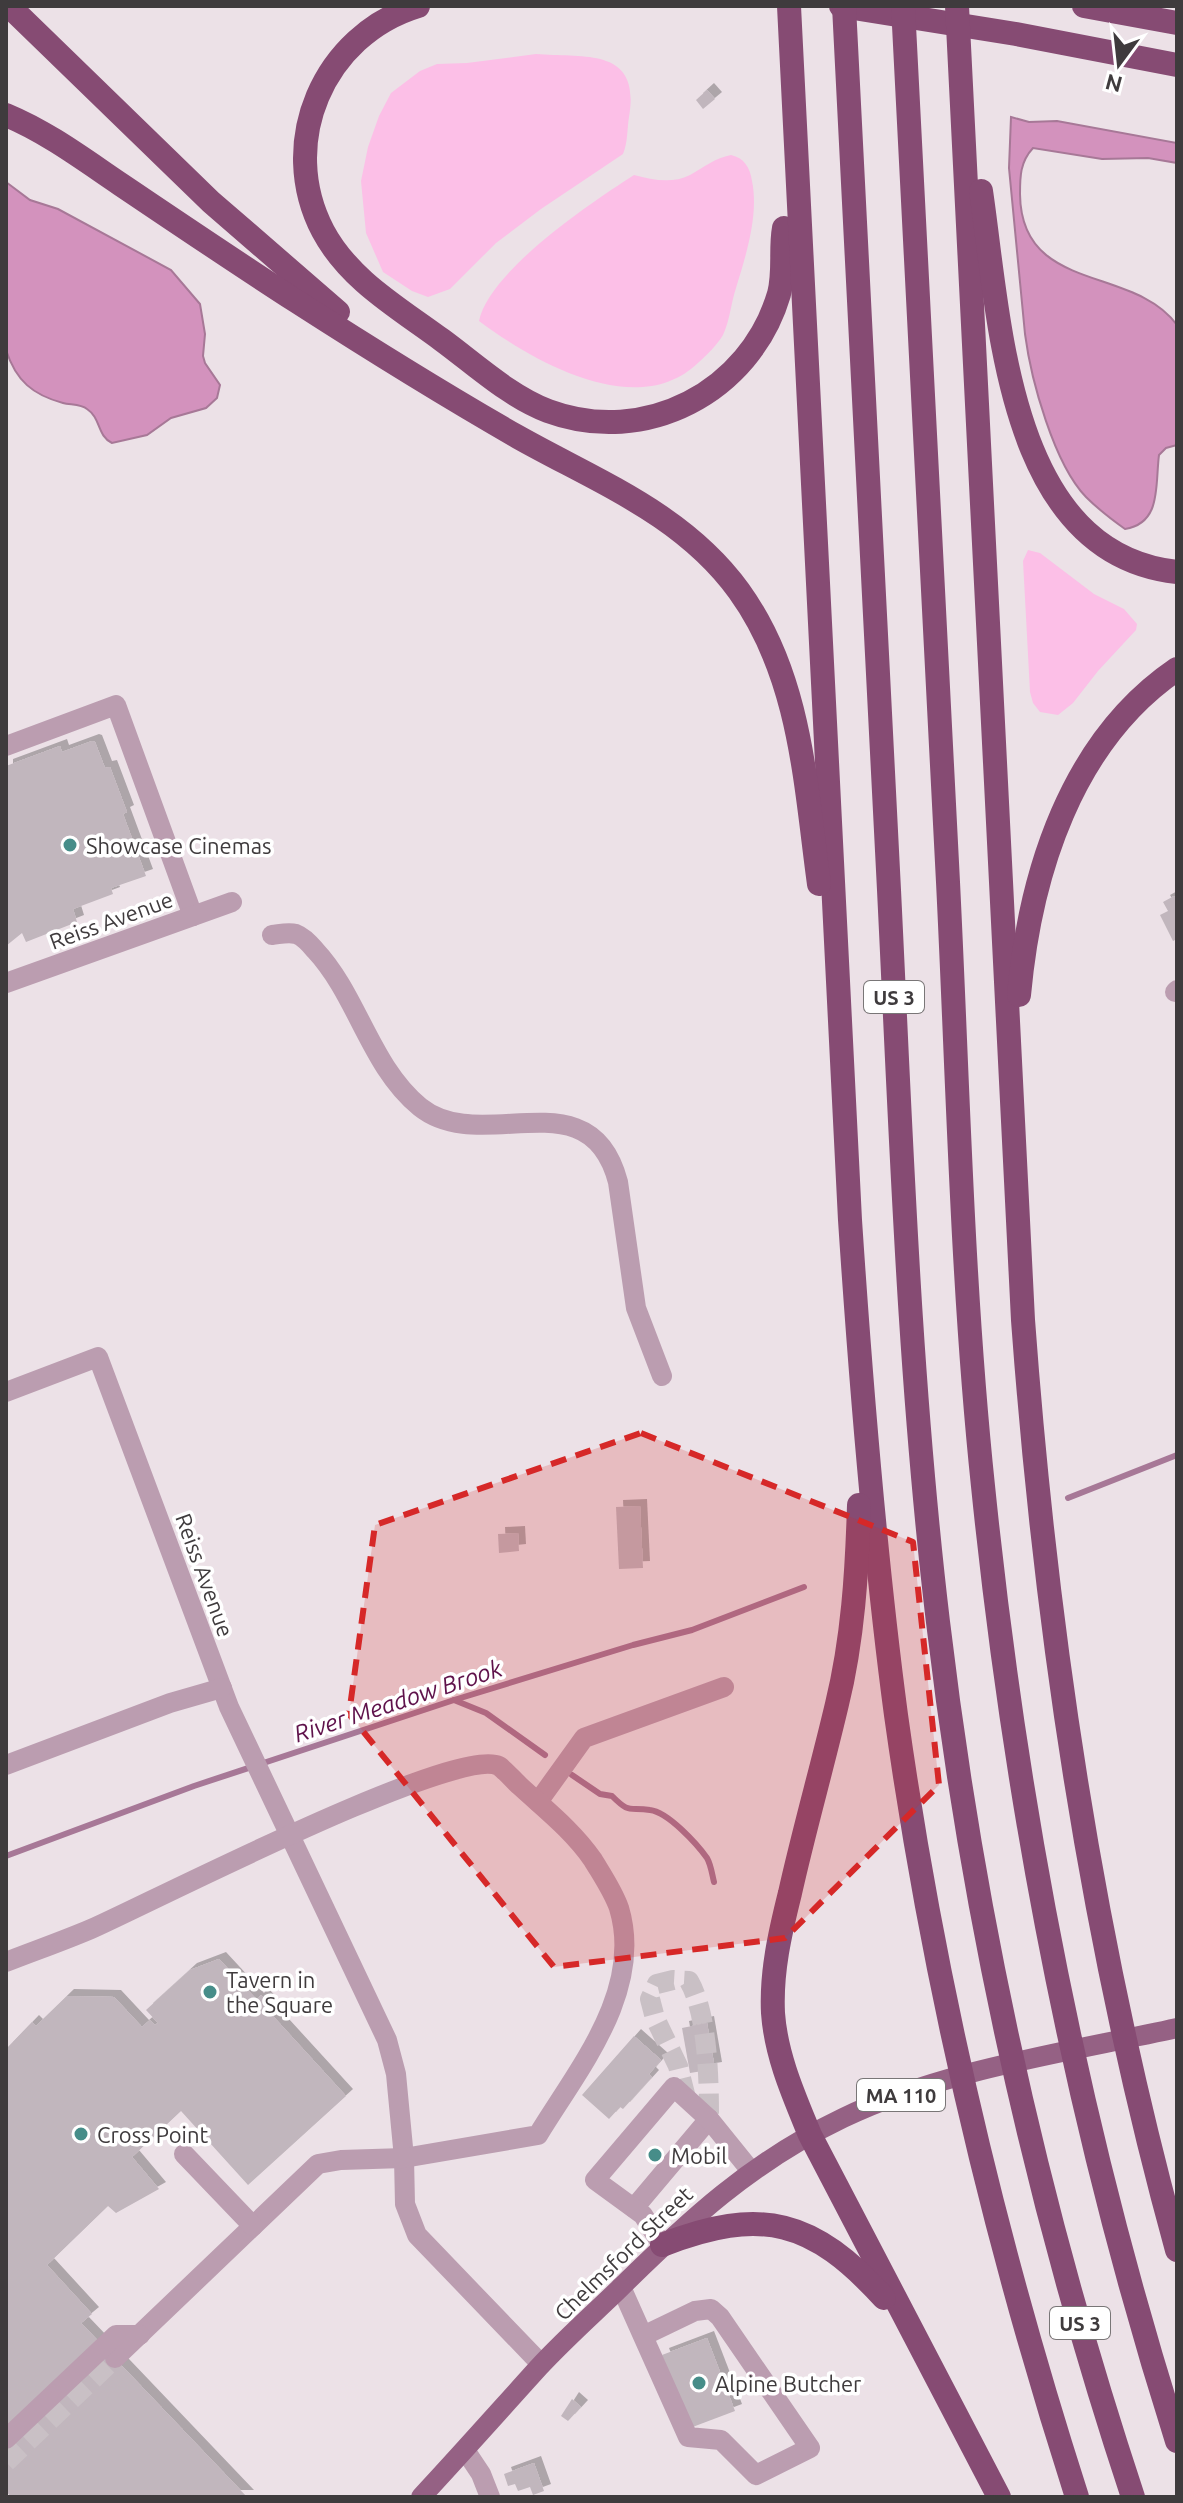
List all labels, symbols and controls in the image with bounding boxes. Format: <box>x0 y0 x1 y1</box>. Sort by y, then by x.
north arrow <box>1079 24 1159 104</box>
text: N <box>1103 70 1125 98</box>
place label: Showcase Cinemas <box>86 833 272 858</box>
marker: Showcase Cinemas <box>61 836 79 854</box>
street label: Reiss Avenue <box>46 886 176 954</box>
road number: US 3 <box>864 981 924 1013</box>
street label: Reiss Avenue <box>171 1510 239 1640</box>
water label: River Meadow Brook <box>291 1654 506 1747</box>
place label: Tavern in the Square <box>226 1967 333 2017</box>
marker: Tavern in the Square <box>201 1983 219 2001</box>
road number: MA 110 <box>857 2079 945 2111</box>
place label: Cross Point <box>97 2122 208 2147</box>
marker: Cross Point <box>72 2125 90 2143</box>
place label: Mobil <box>671 2143 727 2168</box>
marker: Mobil <box>646 2146 664 2164</box>
street label: Chelmsford Street <box>549 2181 697 2325</box>
road number: US 3 <box>1050 2307 1110 2339</box>
place label: Alpine Butcher <box>715 2371 862 2396</box>
marker: Alpine Butcher <box>690 2374 708 2392</box>

